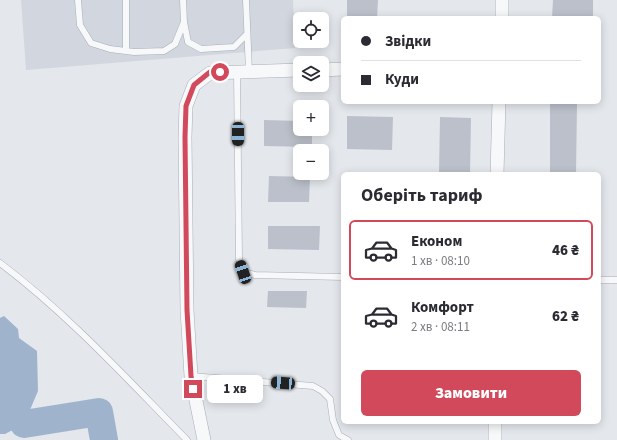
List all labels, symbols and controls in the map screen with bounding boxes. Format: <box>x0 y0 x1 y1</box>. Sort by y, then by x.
map controls <box>293 12 329 180</box>
button: locate <box>293 12 329 48</box>
text: Звідки <box>385 31 431 52</box>
button: layers <box>293 56 329 92</box>
route start <box>211 63 229 81</box>
text: Куди <box>385 69 419 90</box>
button: + <box>293 100 329 136</box>
car <box>232 122 244 146</box>
button: − <box>293 144 329 180</box>
text: Оберіть тариф <box>361 183 483 208</box>
text: Економ <box>411 231 462 252</box>
icon: car <box>363 232 399 268</box>
text: 46 ₴ <box>552 240 579 261</box>
text: 1 хв · 08:10 <box>411 252 470 270</box>
car <box>233 259 253 285</box>
text: Комфорт <box>411 297 474 318</box>
icon: car <box>363 298 399 334</box>
text: 62 ₴ <box>552 306 579 327</box>
text: 2 хв · 08:11 <box>411 318 470 336</box>
button: Замовити <box>361 370 581 416</box>
callout: 1 хв <box>207 375 263 403</box>
car <box>271 376 295 390</box>
route end <box>184 380 202 398</box>
text: 1 хв <box>223 380 247 398</box>

